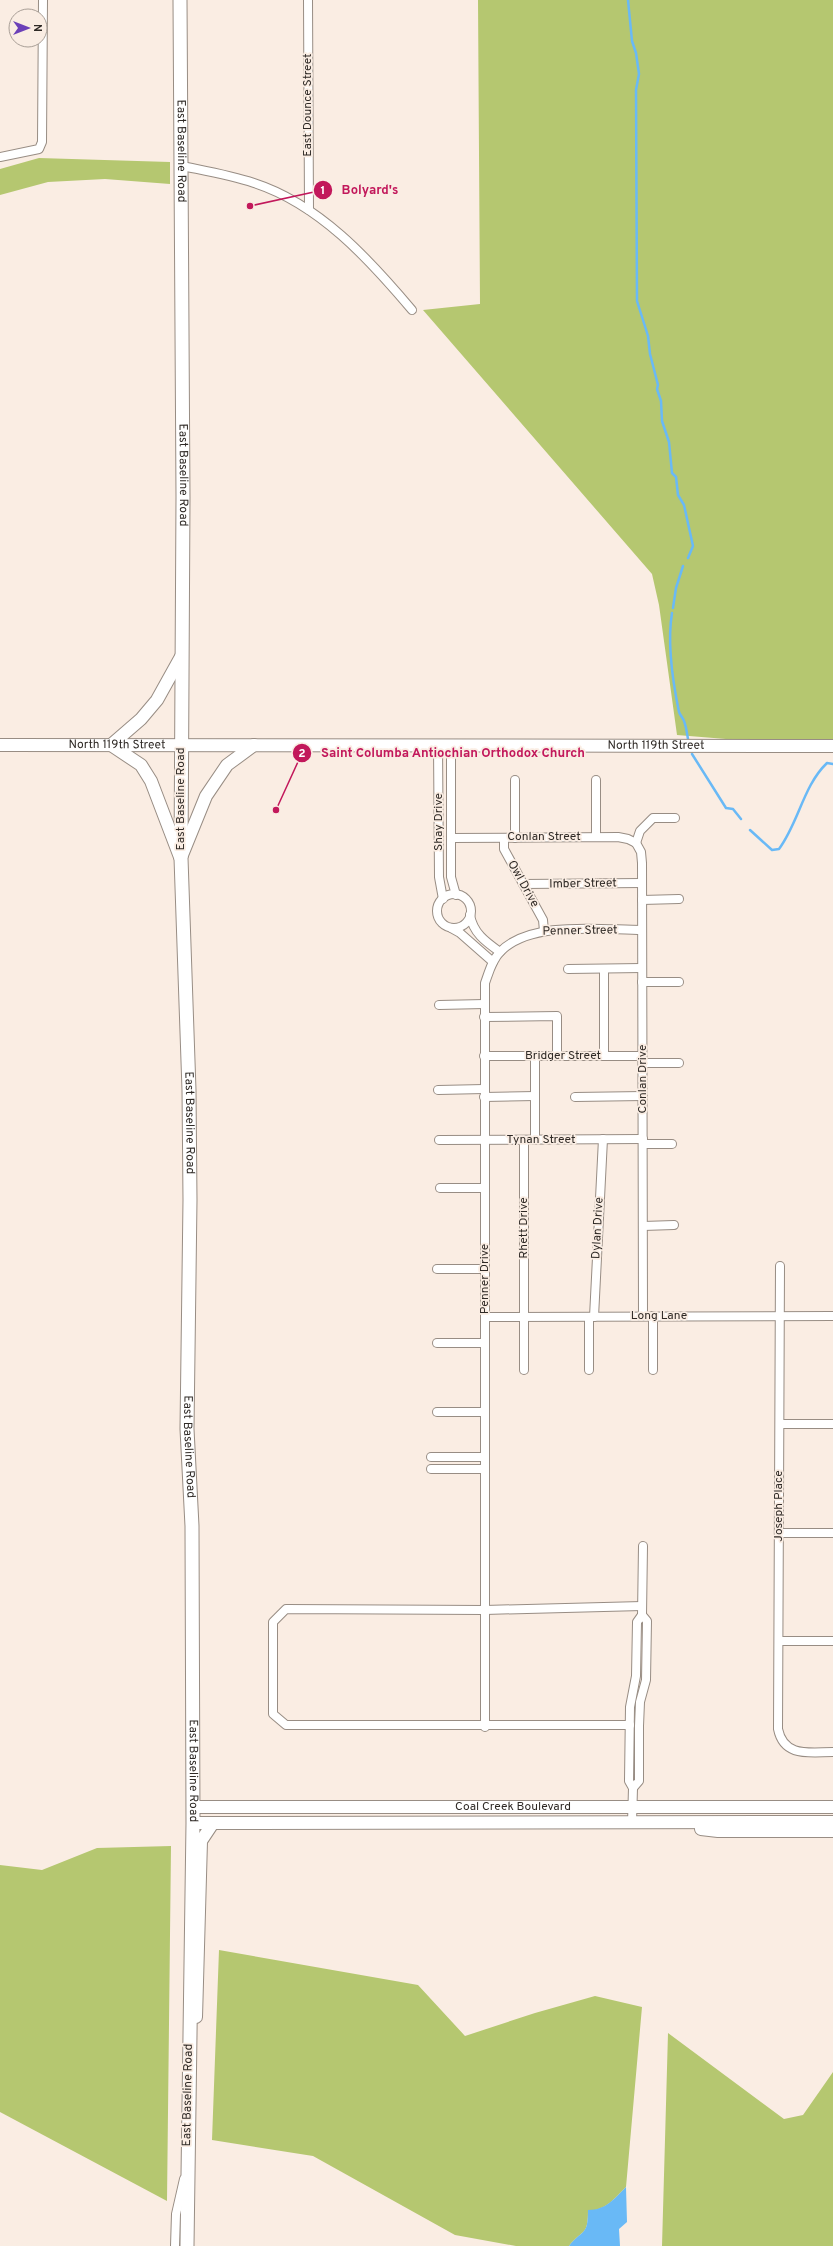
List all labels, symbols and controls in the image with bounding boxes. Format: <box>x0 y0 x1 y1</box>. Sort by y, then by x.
north arrow <box>8 8 48 48</box>
text: N <box>30 24 44 32</box>
street label: East Dounce Street <box>300 53 316 157</box>
street label: East Baseline Road <box>173 100 189 202</box>
callout: Bolyard's <box>313 177 406 202</box>
text: 1 <box>321 183 325 199</box>
text: Bolyard's <box>342 183 398 199</box>
street label: East Baseline Road <box>175 423 191 526</box>
street label: North 119th Street <box>68 737 166 753</box>
street label: North 119th Street <box>607 738 705 754</box>
callout: Saint Columba Antiochian Orthodox Church <box>292 740 593 765</box>
text: 2 <box>298 746 306 762</box>
text: Saint Columba Antiochian Orthodox Church <box>321 746 585 762</box>
street label: East Baseline Road <box>173 748 189 850</box>
street label: Shay Drive <box>431 793 447 851</box>
street label: Conlan Street <box>507 829 581 845</box>
street label: Owl Drive <box>503 858 543 910</box>
street label: Imber Street <box>549 875 617 893</box>
street label: Penner Street <box>542 922 618 940</box>
street label: Conlan Drive <box>635 1045 651 1113</box>
street label: Bridger Street <box>525 1048 601 1064</box>
street label: East Baseline Road <box>180 1071 198 1174</box>
street label: Tynan Street <box>507 1132 575 1148</box>
street label: Rhett Drive <box>516 1197 532 1259</box>
street label: Dylan Drive <box>588 1197 608 1259</box>
street label: Penner Drive <box>477 1244 493 1314</box>
street label: Long Lane <box>631 1308 687 1324</box>
street label: East Baseline Road <box>179 1395 199 1499</box>
street label: Joseph Place <box>771 1470 787 1542</box>
street label: East Baseline Road <box>185 1719 201 1822</box>
street label: Coal Creek Boulevard <box>455 1799 571 1815</box>
street label: East Baseline Road <box>179 2043 197 2147</box>

